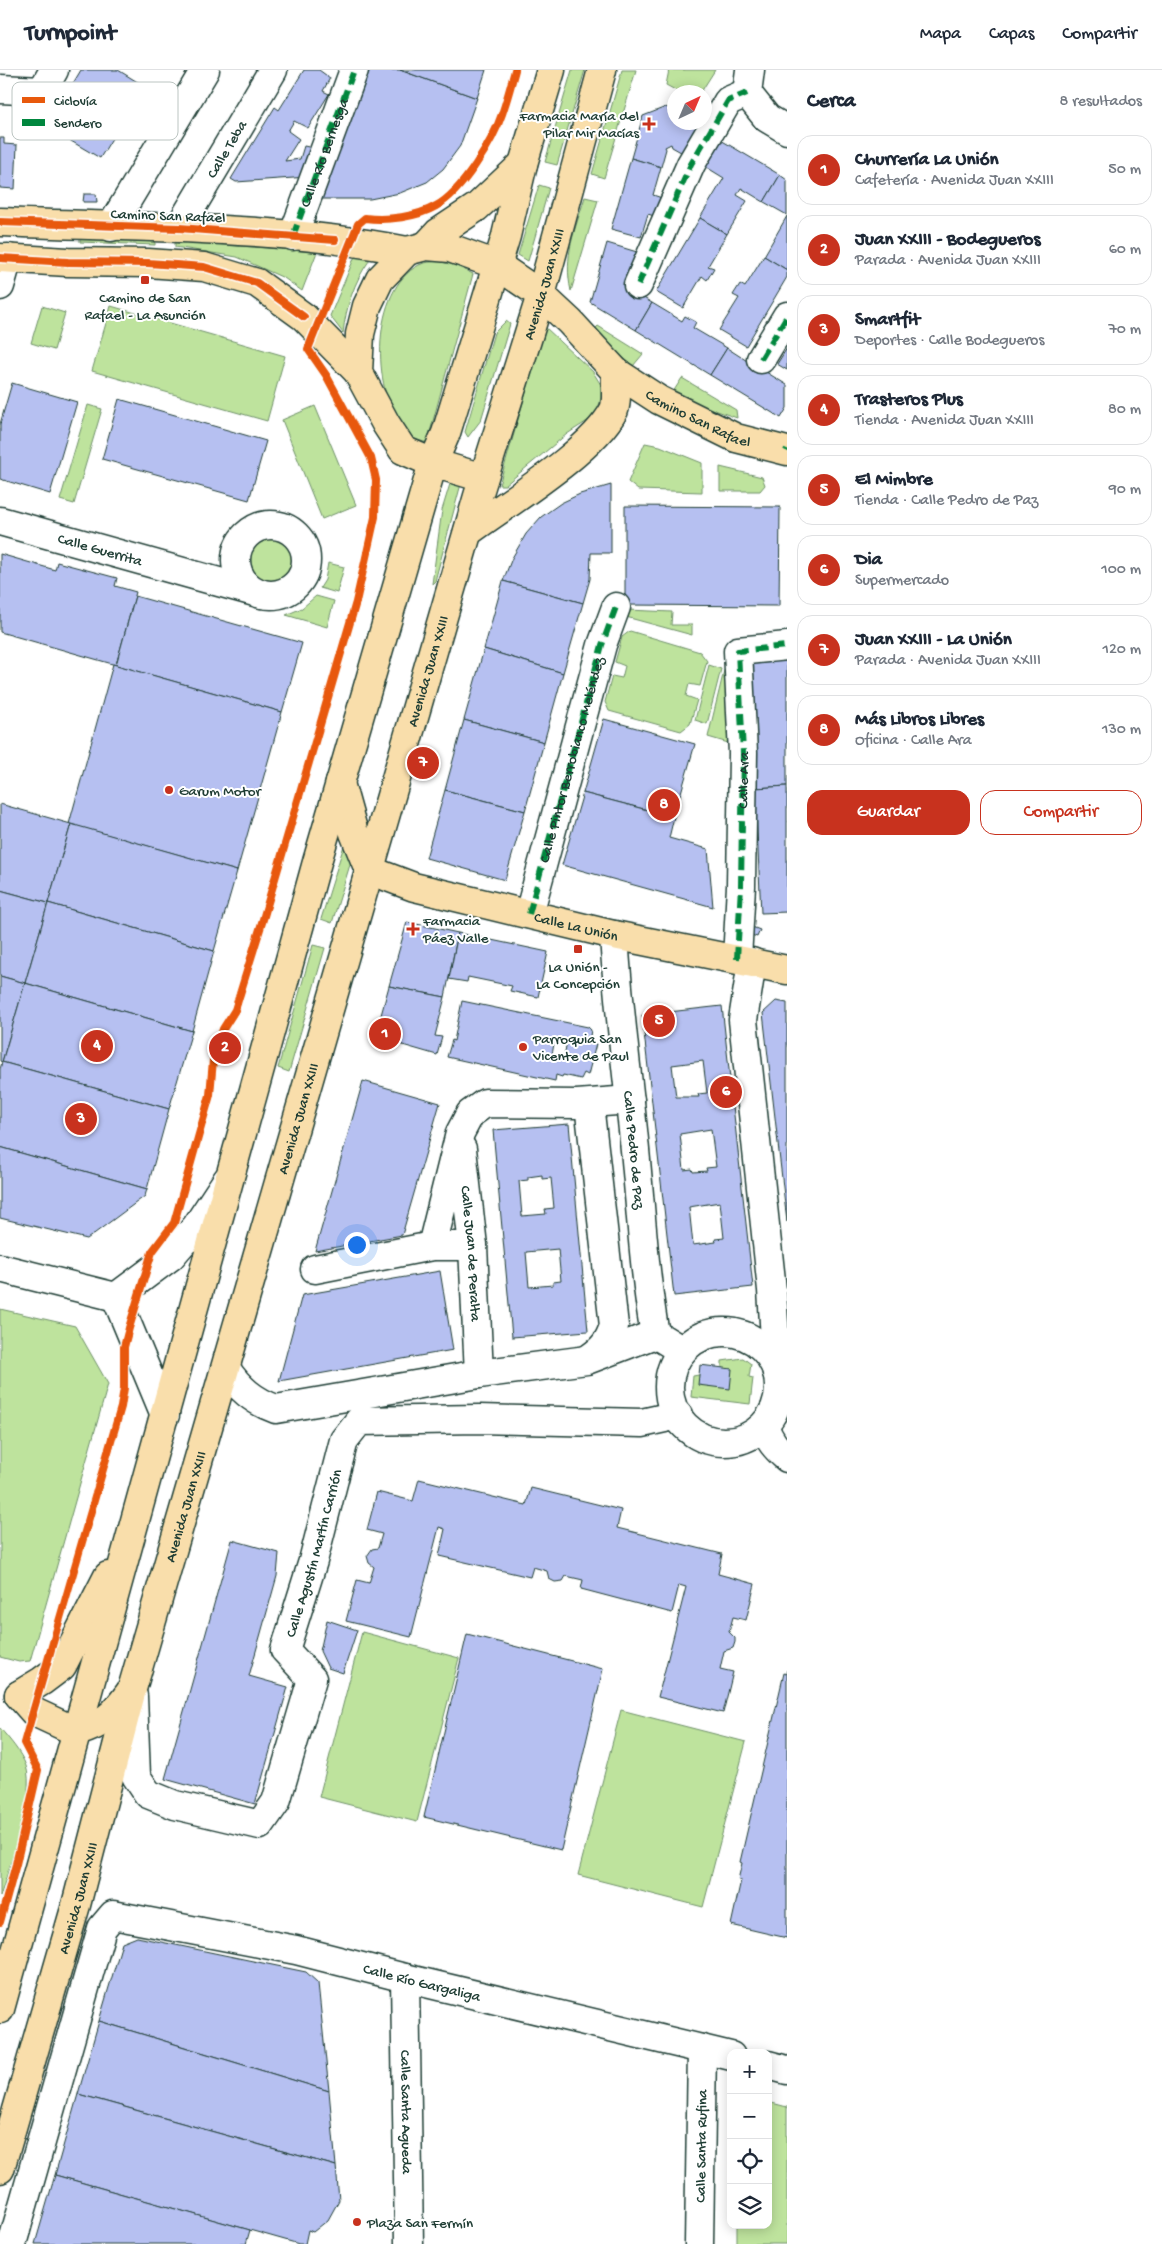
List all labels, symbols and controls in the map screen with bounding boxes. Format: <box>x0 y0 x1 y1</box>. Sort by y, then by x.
text: Turnpoint <box>25 20 116 49</box>
text: Mapa <box>920 24 961 45</box>
text: Capas <box>989 24 1034 45</box>
text: Compartir <box>1062 24 1137 45</box>
legend <box>12 82 178 140</box>
north arrow <box>667 85 712 130</box>
text: Cerca <box>807 90 855 115</box>
text: 8 resultados <box>1060 93 1142 112</box>
text: Ciclovía <box>54 94 98 111</box>
street label: Calle Río Bernesga <box>297 95 354 210</box>
place label: Farmacia María del Pilar Mir Macías <box>518 108 639 143</box>
text: Sendero <box>54 116 102 133</box>
street label: Calle Teba <box>204 117 252 182</box>
marker: Farmacia María del Pilar Mir Macías <box>643 118 655 130</box>
text: Churrería La Unión <box>855 149 999 172</box>
text: 1 <box>821 161 827 180</box>
text: 50 m <box>1108 161 1141 180</box>
text: Cafetería · Avenida Juan XXIII <box>855 172 1054 191</box>
street label: Camino San Rafael <box>110 206 226 228</box>
street label: Avenida Juan XXIII <box>520 227 570 342</box>
text: Juan XXIII - Bodegueros <box>855 229 1040 252</box>
text: 2 <box>820 241 828 260</box>
text: 60 m <box>1109 241 1141 260</box>
text: Parada · Avenida Juan XXIII <box>855 252 1041 271</box>
marker: Camino de San Rafael - La Asunción <box>139 274 151 286</box>
place label: Camino de San Rafael - La Asunción <box>84 290 206 325</box>
text: Smartfit <box>855 309 920 332</box>
text: 3 <box>820 321 828 340</box>
text: 70 m <box>1108 321 1141 340</box>
text: Deportes · Calle Bodegueros <box>855 332 1044 351</box>
street label: Camino San Rafael <box>641 386 752 452</box>
text: Trasteros Plus <box>855 389 963 412</box>
text: 4 <box>820 401 828 420</box>
text: 80 m <box>1108 401 1141 420</box>
text: Tienda · Avenida Juan XXIII <box>855 412 1034 431</box>
text: El Mimbre <box>855 469 933 492</box>
text: 5 <box>820 481 828 500</box>
text: 90 m <box>1109 481 1141 500</box>
text: Tienda · Calle Pedro de Paz <box>855 492 1038 511</box>
street label: Calle Guerrita <box>55 530 145 571</box>
text: Dia <box>855 549 882 572</box>
text: 6 <box>820 561 828 580</box>
text: 100 m <box>1101 561 1141 580</box>
text: Supermercado <box>855 572 949 591</box>
street label: Avenida Juan XXIII <box>405 614 454 729</box>
text: Juan XXIII - La Unión <box>855 629 1012 652</box>
text: 7 <box>820 641 828 660</box>
text: 120 m <box>1102 641 1141 660</box>
text: Parada · Avenida Juan XXIII <box>855 652 1041 671</box>
street label: Calle Pintor Berrobianco Meléndez <box>536 655 609 865</box>
text: Más Libros Libres <box>855 709 984 732</box>
text: 8 <box>820 721 828 740</box>
text: 130 m <box>1102 721 1141 740</box>
text: Oficina · Calle Ara <box>855 732 972 751</box>
pin: 7 <box>407 744 439 782</box>
street label: Calle Ara <box>735 751 754 809</box>
place label: Garum Motor <box>179 783 262 801</box>
marker: Garum Motor <box>163 784 175 796</box>
pin: 8 <box>648 786 680 824</box>
button: Guardar <box>807 790 970 835</box>
button: Compartir <box>980 790 1142 835</box>
street label: Calle La Unión <box>532 909 619 947</box>
place label: Farmacia Páez Valle <box>422 913 489 948</box>
marker: Farmacia Páez Valle <box>407 923 419 935</box>
marker: La Unión - La Concepción <box>572 943 584 955</box>
place label: La Unión - La Concepción <box>536 959 620 994</box>
pin: 5 <box>643 1002 675 1040</box>
pin: 1 <box>369 1015 401 1053</box>
pin: 4 <box>81 1027 113 1065</box>
pin: 2 <box>209 1029 241 1067</box>
place label: Parroquia San Vicente de Paul <box>532 1031 629 1066</box>
marker: Parroquia San Vicente de Paul <box>517 1041 529 1053</box>
street label: Avenida Juan XXIII <box>275 1061 324 1177</box>
pin: 6 <box>710 1073 742 1111</box>
street label: Calle Pedro de Paz <box>618 1090 647 1211</box>
pin: 3 <box>65 1100 97 1138</box>
street label: Calle Juan de Peralta <box>455 1185 484 1322</box>
your location <box>344 1232 370 1258</box>
street label: Avenida Juan XXIII <box>162 1449 212 1565</box>
street label: Calle Agustín Martín Carrión <box>283 1468 347 1640</box>
street label: Avenida Juan XXIII <box>55 1840 103 1956</box>
street label: Calle Río Gargaliga <box>361 1961 483 2007</box>
map controls <box>727 2049 772 2229</box>
button: + <box>727 2049 772 2094</box>
street label: Calle Santa Agueda <box>395 2050 415 2175</box>
street label: Calle Santa Rufina <box>693 2089 712 2203</box>
button: − <box>727 2094 772 2139</box>
button: locate <box>727 2139 772 2184</box>
button: layers <box>727 2184 772 2229</box>
place label: Plaza San Fermín <box>366 2215 473 2233</box>
marker: Plaza San Fermín <box>351 2216 363 2228</box>

